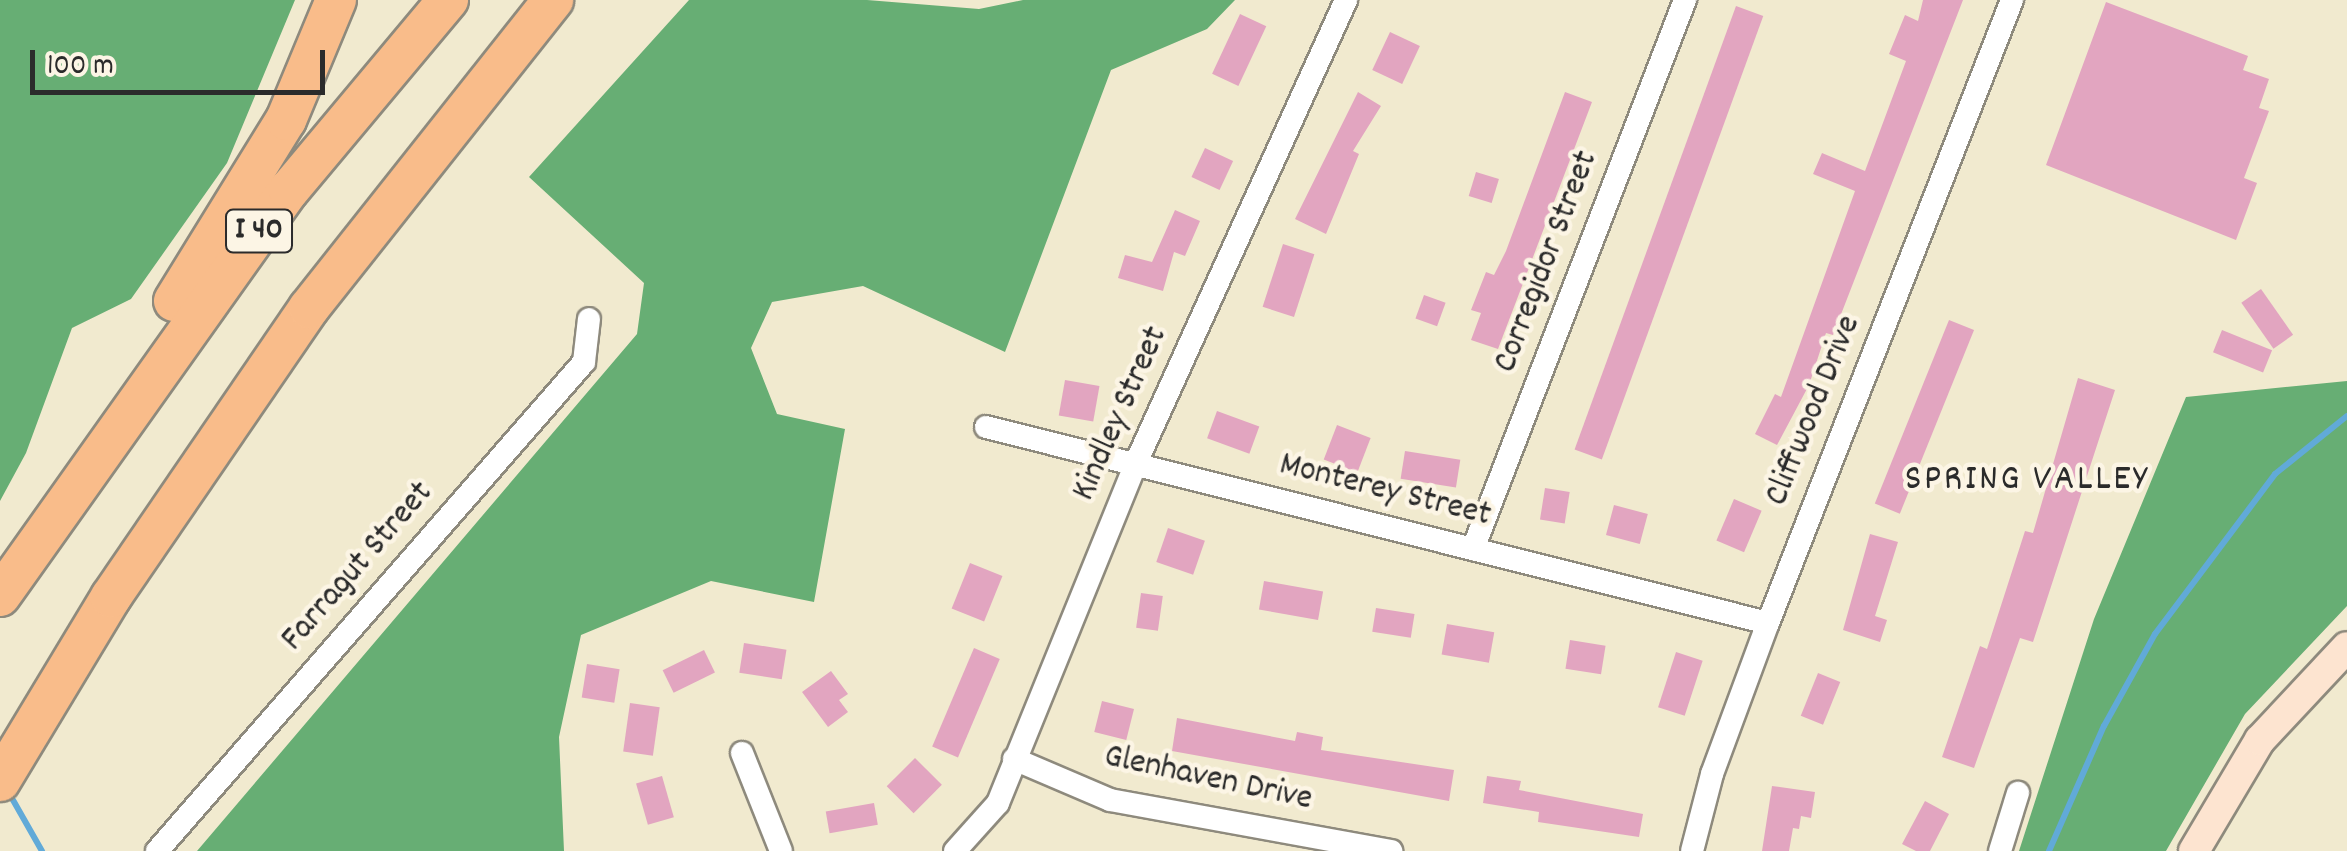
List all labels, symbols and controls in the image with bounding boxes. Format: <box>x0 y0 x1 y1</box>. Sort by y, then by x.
scale bar <box>35 30 330 92</box>
text: 100 m <box>47 46 114 89</box>
street label: Corregidor Street <box>1485 145 1609 379</box>
road number: I 40 <box>224 204 294 258</box>
street label: Cliffwood Drive <box>1757 310 1871 512</box>
street label: Kindley Street <box>1064 320 1178 508</box>
street label: Monterey Street <box>1275 444 1495 538</box>
district label: SPRING VALLEY <box>1905 458 2149 504</box>
street label: Farragut Street <box>273 474 443 660</box>
street label: Glenhaven Drive <box>1100 736 1316 822</box>

